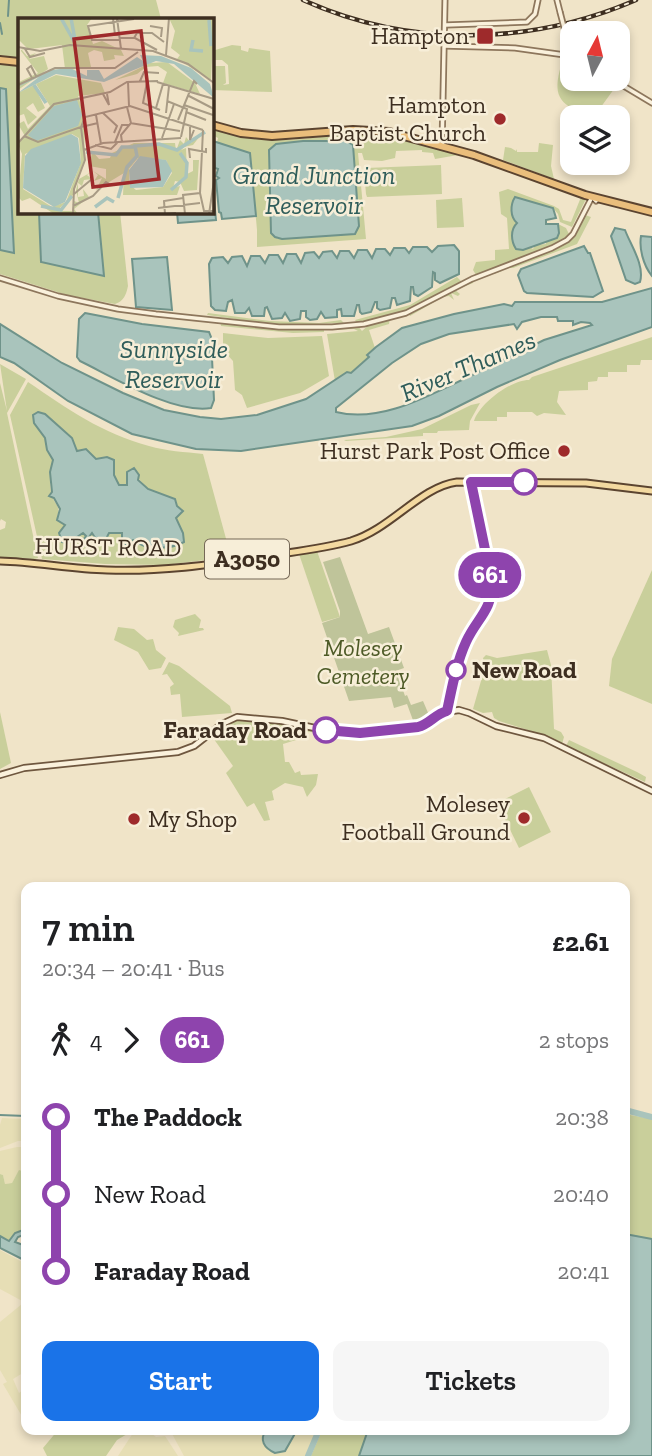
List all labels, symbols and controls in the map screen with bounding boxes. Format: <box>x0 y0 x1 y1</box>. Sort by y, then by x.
inset map <box>18 18 214 214</box>
place label: Hampton <box>371 21 469 50</box>
north arrow <box>560 21 630 91</box>
map controls <box>560 21 630 175</box>
marker: Hampton <box>475 26 495 46</box>
place label: Hampton Baptist Church <box>329 90 487 147</box>
button: layers <box>560 105 630 175</box>
marker: Hampton Baptist Church <box>492 111 508 127</box>
water label: Grand Junction Reservoir <box>233 159 395 221</box>
water label: River Thames <box>395 323 541 409</box>
water label: Sunnyside Reservoir <box>120 333 228 395</box>
place label: Hurst Park Post Office <box>320 436 550 465</box>
marker: Hurst Park Post Office <box>556 443 572 459</box>
unlabelled marker <box>511 469 537 495</box>
street label: HURST ROAD <box>34 531 182 562</box>
road number: A3050 <box>205 540 289 579</box>
line badge: 661 <box>450 552 530 598</box>
text: 661 <box>472 560 508 589</box>
park label: Molesey Cemetery <box>316 633 410 690</box>
place label: New Road <box>472 655 577 684</box>
marker: New Road <box>446 660 466 680</box>
place label: Faraday Road <box>163 715 307 744</box>
marker: Faraday Road <box>313 717 339 743</box>
place label: Molesey Football Ground <box>342 789 511 846</box>
place label: My Shop <box>148 804 237 833</box>
marker: Molesey Football Ground <box>516 810 532 826</box>
marker: My Shop <box>126 811 142 827</box>
text: 7 min <box>42 905 135 951</box>
text: £2.61 <box>552 926 609 958</box>
text: 20:34 – 20:41 · Bus <box>42 954 225 982</box>
icon: walk <box>42 1021 80 1059</box>
icon: forward <box>112 1021 150 1059</box>
text: 661 <box>174 1025 210 1054</box>
text: 4 <box>90 1026 102 1054</box>
text: 2 stops <box>539 1026 609 1054</box>
text: The Paddock <box>94 1101 242 1133</box>
text: 20:38 <box>555 1103 609 1131</box>
text: New Road <box>94 1178 206 1210</box>
text: 20:40 <box>553 1180 609 1208</box>
text: Faraday Road <box>94 1255 250 1287</box>
text: 20:41 <box>558 1257 609 1285</box>
button: Start <box>42 1341 319 1421</box>
button: Tickets <box>333 1341 609 1421</box>

